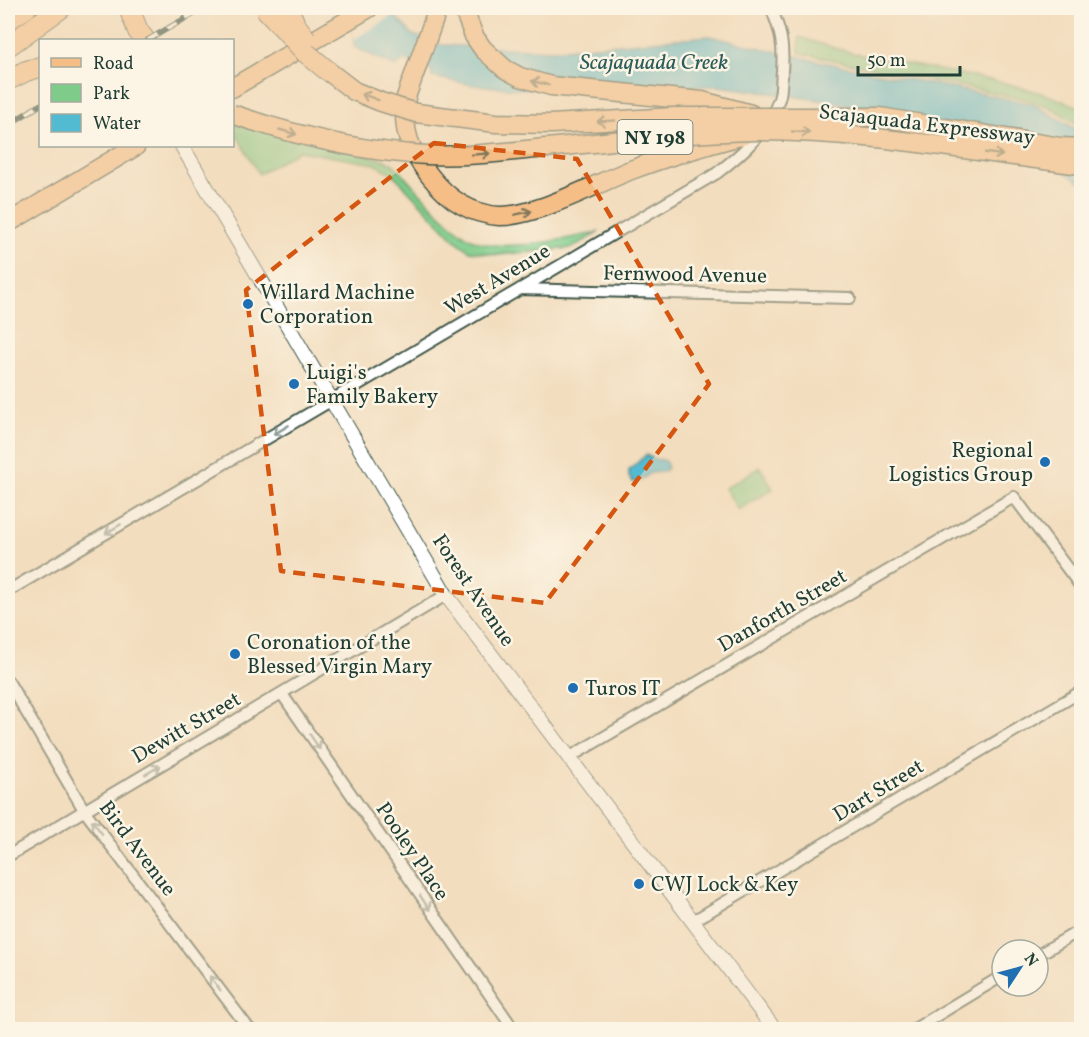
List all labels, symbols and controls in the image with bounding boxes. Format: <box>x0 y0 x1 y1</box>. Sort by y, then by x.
legend <box>39 39 234 147</box>
scale bar <box>858 39 960 77</box>
water label: Scajaquada Creek <box>580 48 728 79</box>
text: 50 m <box>867 49 906 74</box>
text: Road <box>93 52 134 77</box>
one-way arrow <box>531 77 550 89</box>
text: Park <box>93 82 130 107</box>
one-way arrow <box>361 91 379 102</box>
street label: Scajaquada Expressway <box>817 98 1037 153</box>
text: Water <box>93 112 141 137</box>
one-way arrow <box>596 115 616 126</box>
road number: NY 198 <box>618 120 692 154</box>
one-way arrow <box>278 127 297 138</box>
one-way arrow <box>790 127 810 138</box>
one-way arrow <box>470 148 490 159</box>
one-way arrow <box>984 149 1004 160</box>
one-way arrow <box>512 207 532 218</box>
street label: West Avenue <box>439 237 556 323</box>
street label: Fernwood Avenue <box>603 260 767 291</box>
place label: Willard Machine Corporation <box>260 279 415 332</box>
marker: Willard Machine Corporation <box>241 297 255 311</box>
place label: Luigi's Family Bakery <box>306 359 439 412</box>
marker: Luigi's Family Bakery <box>287 377 301 391</box>
one-way arrow <box>273 424 290 436</box>
place label: Regional Logistics Group <box>889 437 1033 490</box>
marker: Regional Logistics Group <box>1038 455 1052 469</box>
one-way arrow <box>105 523 122 535</box>
street label: Forest Avenue <box>424 529 521 653</box>
street label: Danforth Street <box>713 563 853 660</box>
place label: Coronation of the Blessed Virgin Mary <box>247 629 433 682</box>
marker: Coronation of the Blessed Virgin Mary <box>228 647 242 661</box>
place label: Turos IT <box>585 675 660 704</box>
marker: Turos IT <box>566 681 580 695</box>
street label: Dewitt Street <box>127 685 247 771</box>
one-way arrow <box>309 733 321 750</box>
street label: Dart Street <box>828 753 930 830</box>
one-way arrow <box>144 763 161 775</box>
street label: Bird Avenue <box>91 795 182 903</box>
street label: Pooley Place <box>368 797 455 907</box>
one-way arrow <box>91 820 103 836</box>
place label: CWJ Lock & Key <box>651 871 799 900</box>
marker: CWJ Lock & Key <box>632 877 646 891</box>
one-way arrow <box>419 894 431 911</box>
north arrow <box>990 938 1050 998</box>
text: N <box>1018 949 1043 972</box>
one-way arrow <box>208 975 221 991</box>

